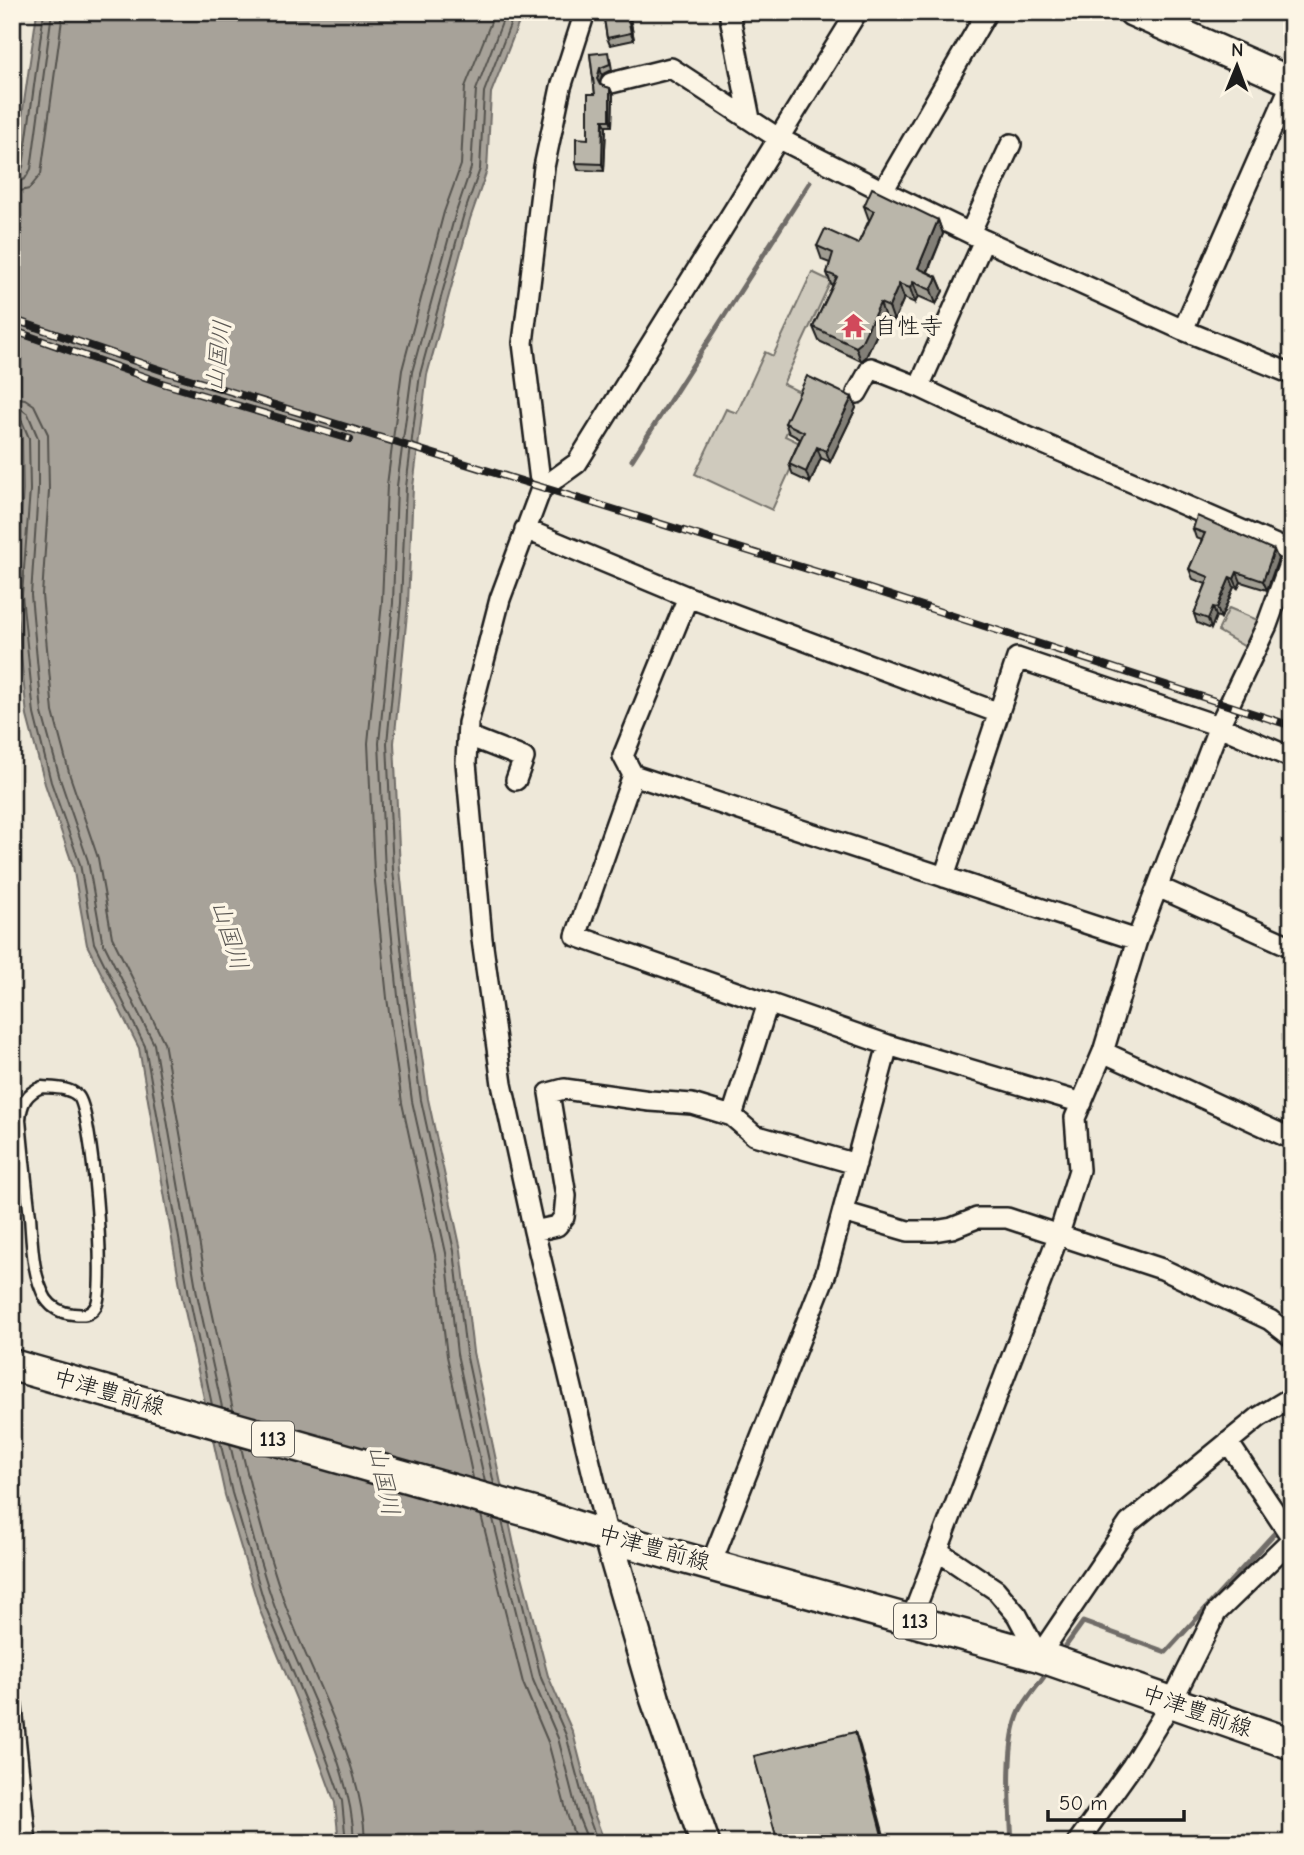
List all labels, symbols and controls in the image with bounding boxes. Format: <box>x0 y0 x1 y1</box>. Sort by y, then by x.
north arrow <box>1202 32 1272 102</box>
text: N <box>1231 39 1244 61</box>
temple icon: 自性寺 <box>840 312 868 340</box>
place label: 自性寺 <box>874 313 943 340</box>
water label: 山国川 <box>200 319 236 393</box>
water label: 山国川 <box>206 896 254 974</box>
street label: 中津豊前線 <box>50 1363 168 1421</box>
road number: 113 <box>252 1422 294 1456</box>
water label: 山国川 <box>363 1442 405 1518</box>
street label: 中津豊前線 <box>595 1520 713 1576</box>
road number: 113 <box>894 1604 936 1638</box>
street label: 中津豊前線 <box>1138 1680 1256 1742</box>
scale bar <box>1048 1778 1185 1822</box>
text: 50 m <box>1059 1791 1108 1815</box>

